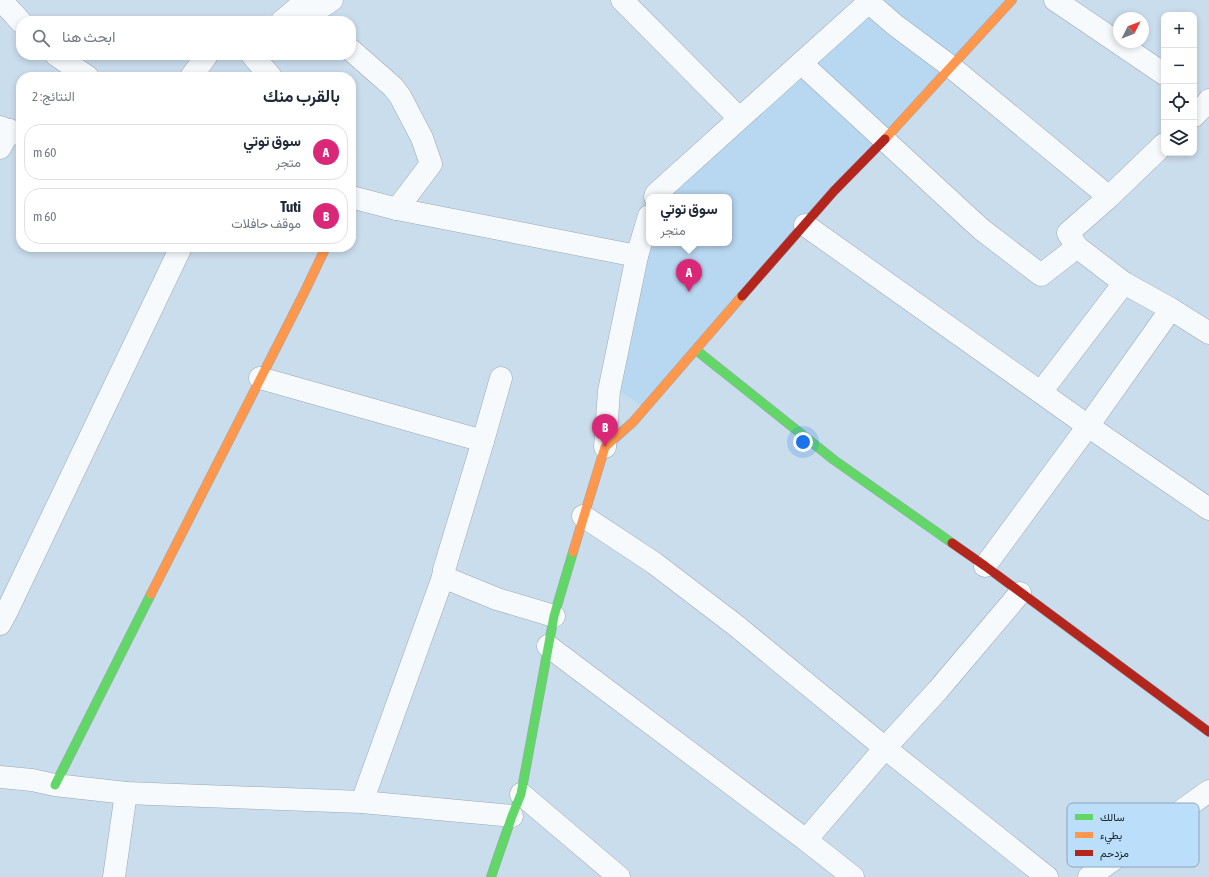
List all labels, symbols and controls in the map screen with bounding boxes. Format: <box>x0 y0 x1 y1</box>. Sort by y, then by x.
north arrow <box>1113 12 1149 48</box>
map controls <box>1161 12 1197 156</box>
button: + <box>1161 12 1197 48</box>
search box <box>16 16 356 60</box>
icon: search <box>30 27 52 49</box>
text: ابحث هنا <box>62 28 116 45</box>
button: − <box>1161 48 1197 84</box>
button: locate <box>1161 84 1197 120</box>
text: بالقرب منك <box>263 86 340 106</box>
text: النتائج: 2 <box>32 89 75 104</box>
button: layers <box>1161 120 1197 156</box>
text: سوق توتي <box>243 132 301 149</box>
text: 60 m <box>33 145 56 160</box>
text: A <box>323 145 329 160</box>
text: متجر <box>276 155 301 170</box>
popup <box>646 194 732 246</box>
text: Tuti <box>280 198 301 215</box>
text: سوق توتي <box>660 200 718 217</box>
text: 60 m <box>33 209 56 224</box>
text: B <box>323 209 329 224</box>
text: موقف حافلات <box>231 216 301 231</box>
text: متجر <box>660 223 686 238</box>
pin: A <box>676 259 702 292</box>
pin: B <box>592 414 618 447</box>
your location <box>793 432 813 452</box>
legend <box>1067 803 1199 867</box>
text: سالك <box>1100 811 1125 823</box>
text: بطيء <box>1100 829 1122 845</box>
text: مزدحم <box>1100 847 1129 861</box>

